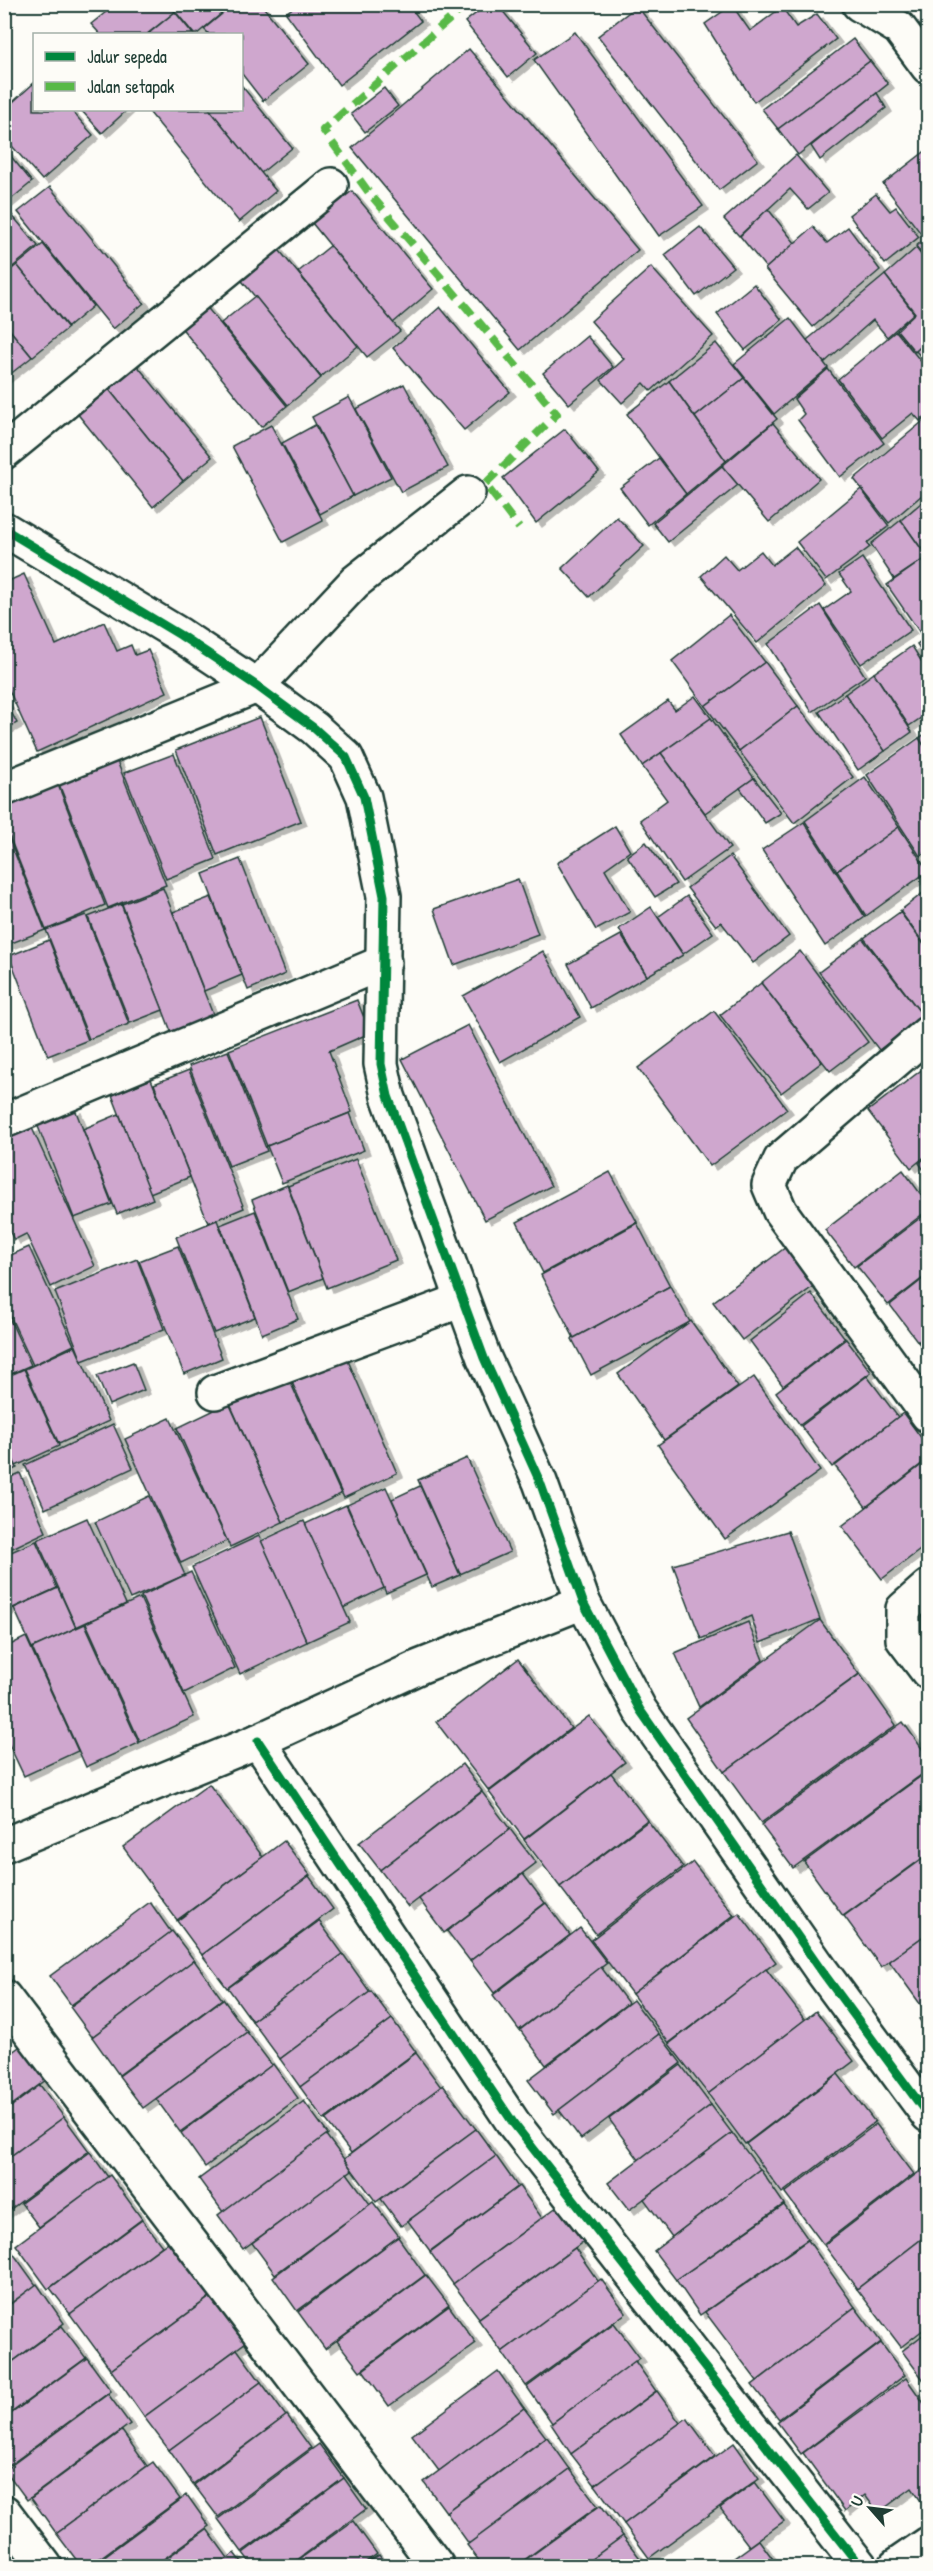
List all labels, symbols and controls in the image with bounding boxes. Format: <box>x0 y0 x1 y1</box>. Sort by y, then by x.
legend <box>33 33 243 111</box>
text: Jalur sepeda <box>87 44 167 69</box>
text: Jalan setapak <box>87 74 175 99</box>
north arrow <box>840 2478 900 2538</box>
text: U <box>845 2492 869 2510</box>

